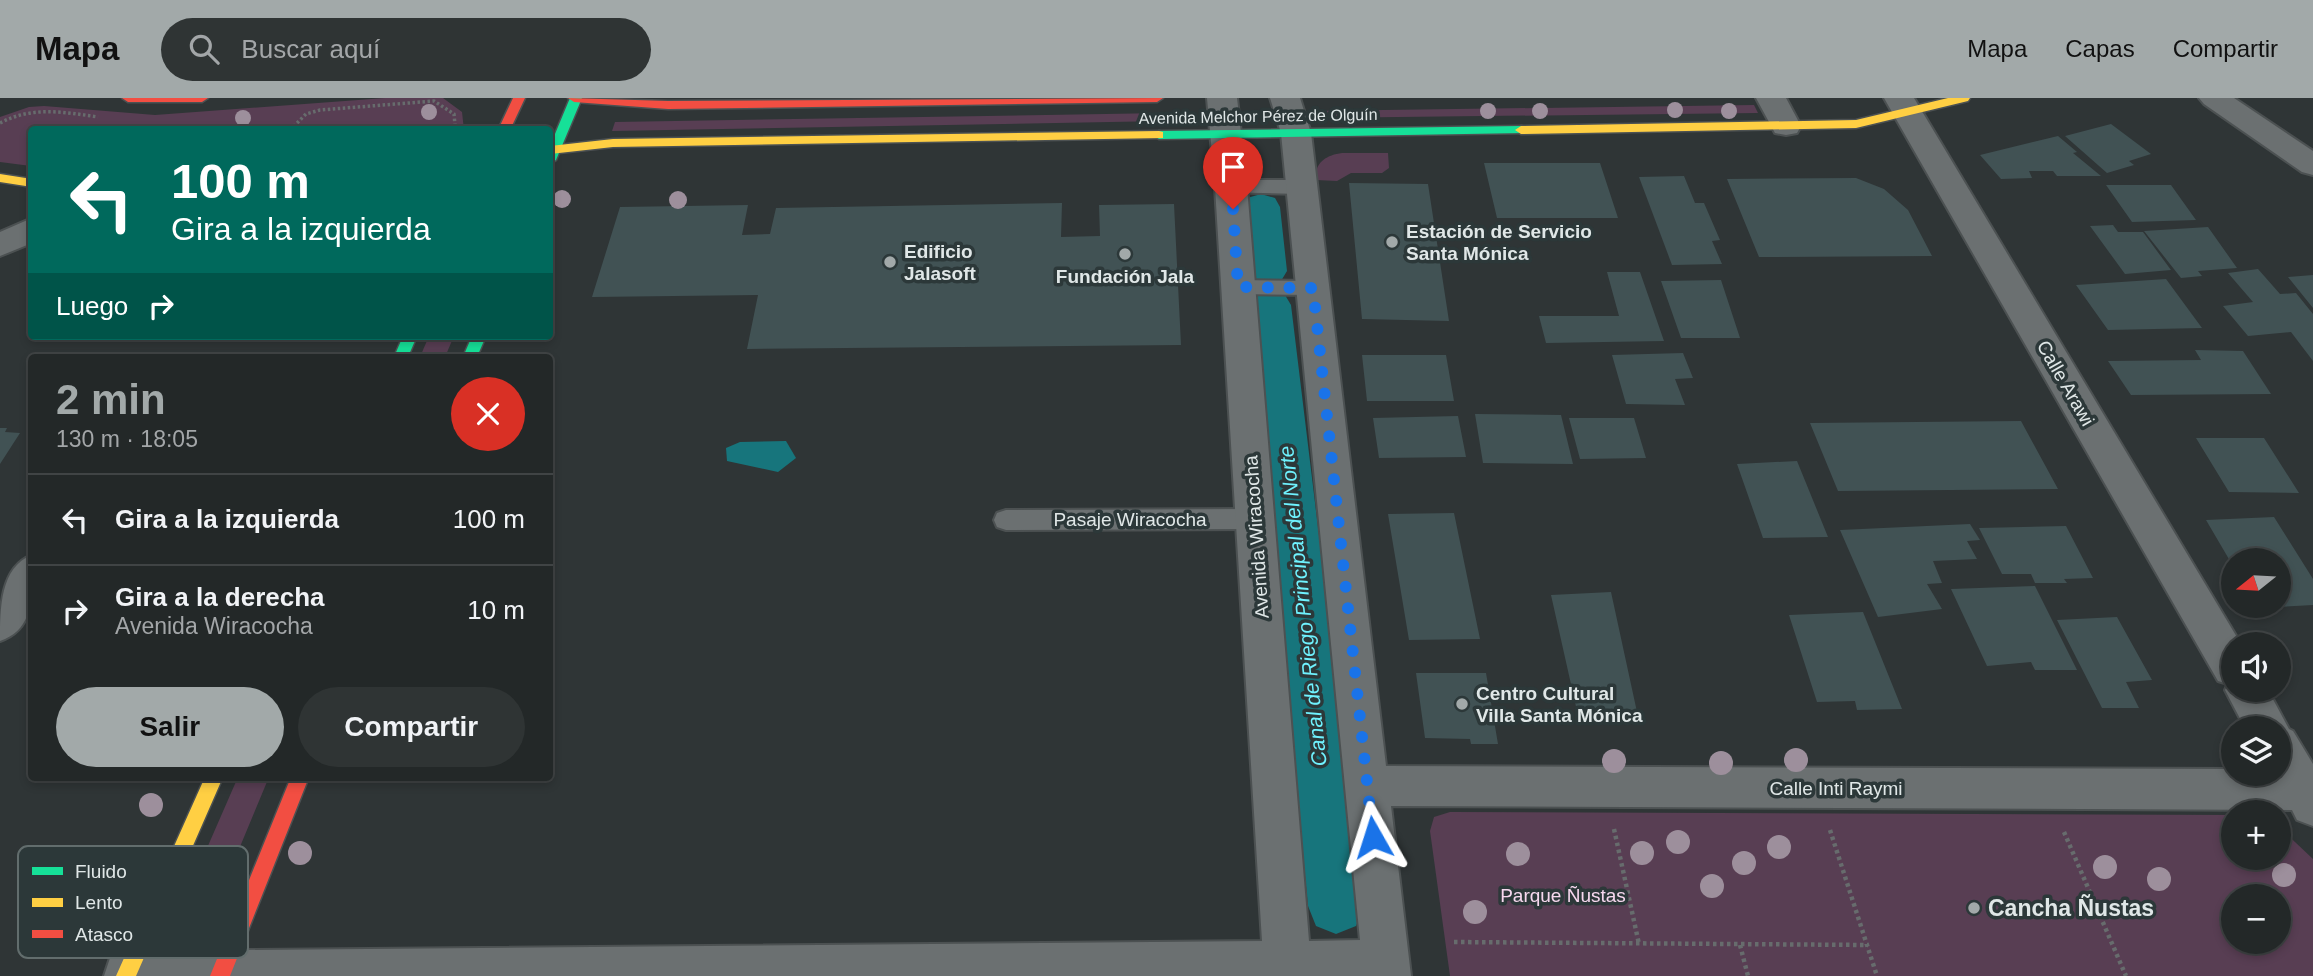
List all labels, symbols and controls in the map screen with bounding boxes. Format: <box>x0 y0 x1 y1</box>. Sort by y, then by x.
search box <box>161 18 651 81</box>
text: Mapa <box>35 30 119 67</box>
icon: search <box>185 30 223 68</box>
text: Buscar aquí <box>241 34 380 64</box>
text: Mapa <box>1967 35 2027 62</box>
text: Capas <box>2065 35 2135 62</box>
text: Compartir <box>2173 35 2278 62</box>
street label: Avenida Melchor Pérez de Olguín <box>1138 106 1378 127</box>
pin <box>1203 137 1263 209</box>
icon: arrive <box>1214 148 1252 186</box>
icon: left <box>56 154 147 245</box>
text: 100 m <box>171 154 310 208</box>
text: Gira a la izquierda <box>171 211 431 247</box>
place label: Estación de Servicio Santa Mónica <box>1406 221 1592 264</box>
marker: Estación de Servicio Santa Mónica <box>1384 234 1400 250</box>
place label: Edificio Jalasoft <box>904 241 976 284</box>
marker: Fundación Jala <box>1117 246 1133 262</box>
marker: Edificio Jalasoft <box>882 254 898 270</box>
place label: Fundación Jala <box>1056 266 1195 287</box>
icon: right <box>142 287 180 325</box>
text: Luego <box>56 291 128 321</box>
street label: Calle Arawi <box>2033 337 2098 430</box>
text: 2 min <box>56 376 166 423</box>
button: close <box>451 377 525 451</box>
text: 130 m · 18:05 <box>56 426 198 452</box>
water label: Canal de Riego Principal del Norte <box>1274 445 1331 767</box>
street label: Avenida Wiracocha <box>1240 454 1273 619</box>
icon: left <box>56 501 94 539</box>
text: Gira a la izquierda <box>115 504 339 534</box>
text: 100 m <box>453 504 525 534</box>
street label: Pasaje Wiracocha <box>1053 509 1207 530</box>
north arrow <box>2221 548 2291 618</box>
map controls <box>2221 548 2291 954</box>
text: Gira a la derecha <box>115 582 325 612</box>
icon: right <box>56 592 94 630</box>
text: 10 m <box>467 595 525 625</box>
text: Avenida Wiracocha <box>115 613 313 639</box>
button: sound <box>2221 632 2291 702</box>
place label: Centro Cultural Villa Santa Mónica <box>1476 683 1643 726</box>
button: Salir <box>56 687 284 767</box>
button: Compartir <box>298 687 525 767</box>
marker: Centro Cultural Villa Santa Mónica <box>1454 696 1470 712</box>
button: layers <box>2221 716 2291 786</box>
street label: Calle Inti Raymi <box>1769 778 1903 799</box>
position arrow <box>1336 800 1410 874</box>
button: + <box>2221 800 2291 870</box>
legend <box>18 846 248 958</box>
text: Fluido <box>75 861 127 882</box>
button: − <box>2221 884 2291 954</box>
park label: Parque Ñustas <box>1500 885 1626 906</box>
text: Lento <box>75 892 123 913</box>
place label: Cancha Ñustas <box>1988 894 2154 921</box>
marker: Cancha Ñustas <box>1966 900 1982 916</box>
text: Atasco <box>75 924 133 945</box>

